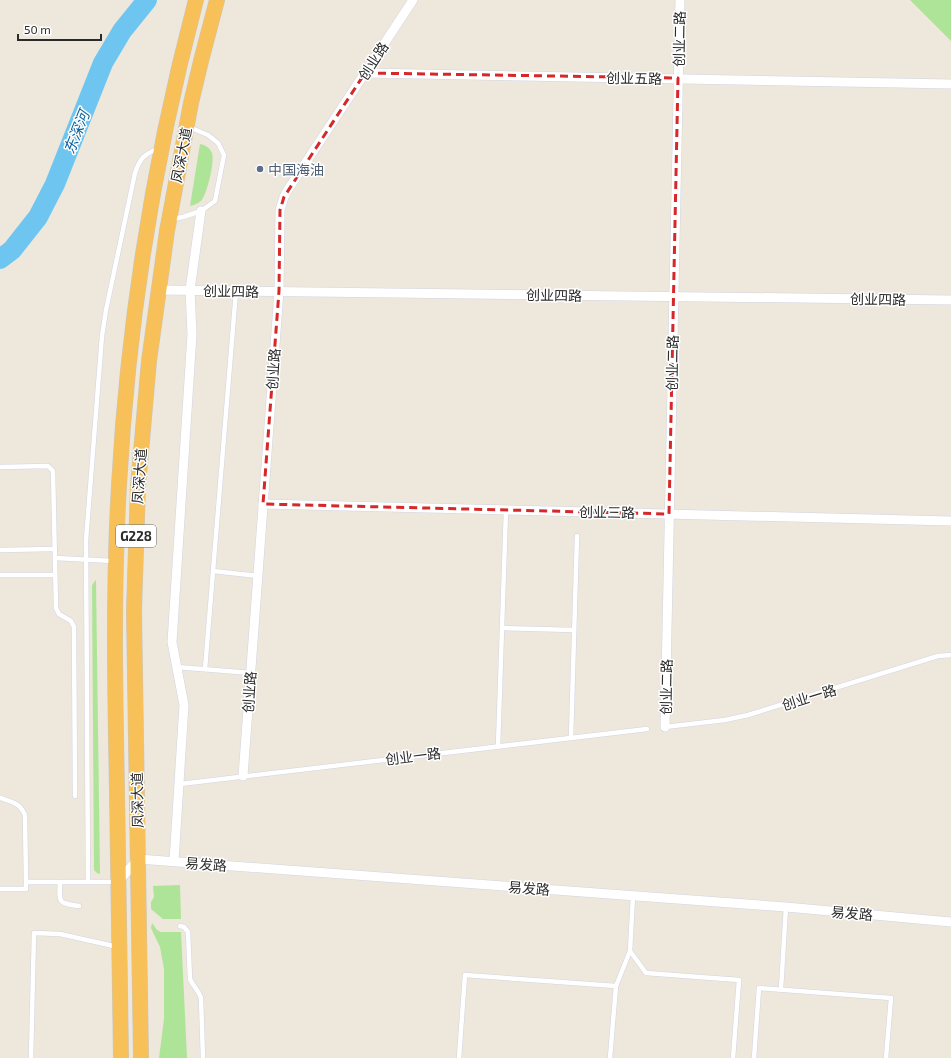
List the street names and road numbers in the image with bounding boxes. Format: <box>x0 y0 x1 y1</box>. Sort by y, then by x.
street label: 创业二路 <box>670 11 688 67</box>
street label: 创业路 <box>354 39 392 83</box>
street label: 创业五路 <box>606 69 662 87</box>
street label: 凤深大道 <box>167 126 195 184</box>
street label: 创业四路 <box>203 282 259 300</box>
street label: 创业四路 <box>526 286 582 304</box>
street label: 创业四路 <box>850 290 906 308</box>
street label: 创业二路 <box>663 335 681 391</box>
street label: 创业路 <box>263 347 283 391</box>
street label: 凤深大道 <box>129 447 149 505</box>
street label: 创业三路 <box>579 503 635 521</box>
road number: G228 <box>116 525 156 547</box>
street label: 创业二路 <box>657 659 675 715</box>
street label: 创业路 <box>239 670 259 714</box>
street label: 创业一路 <box>780 681 838 713</box>
street label: 创业一路 <box>384 744 442 768</box>
street label: 凤深大道 <box>128 772 146 828</box>
street label: 易发路 <box>184 854 228 874</box>
street label: 易发路 <box>507 878 551 898</box>
street label: 易发路 <box>830 903 874 923</box>

